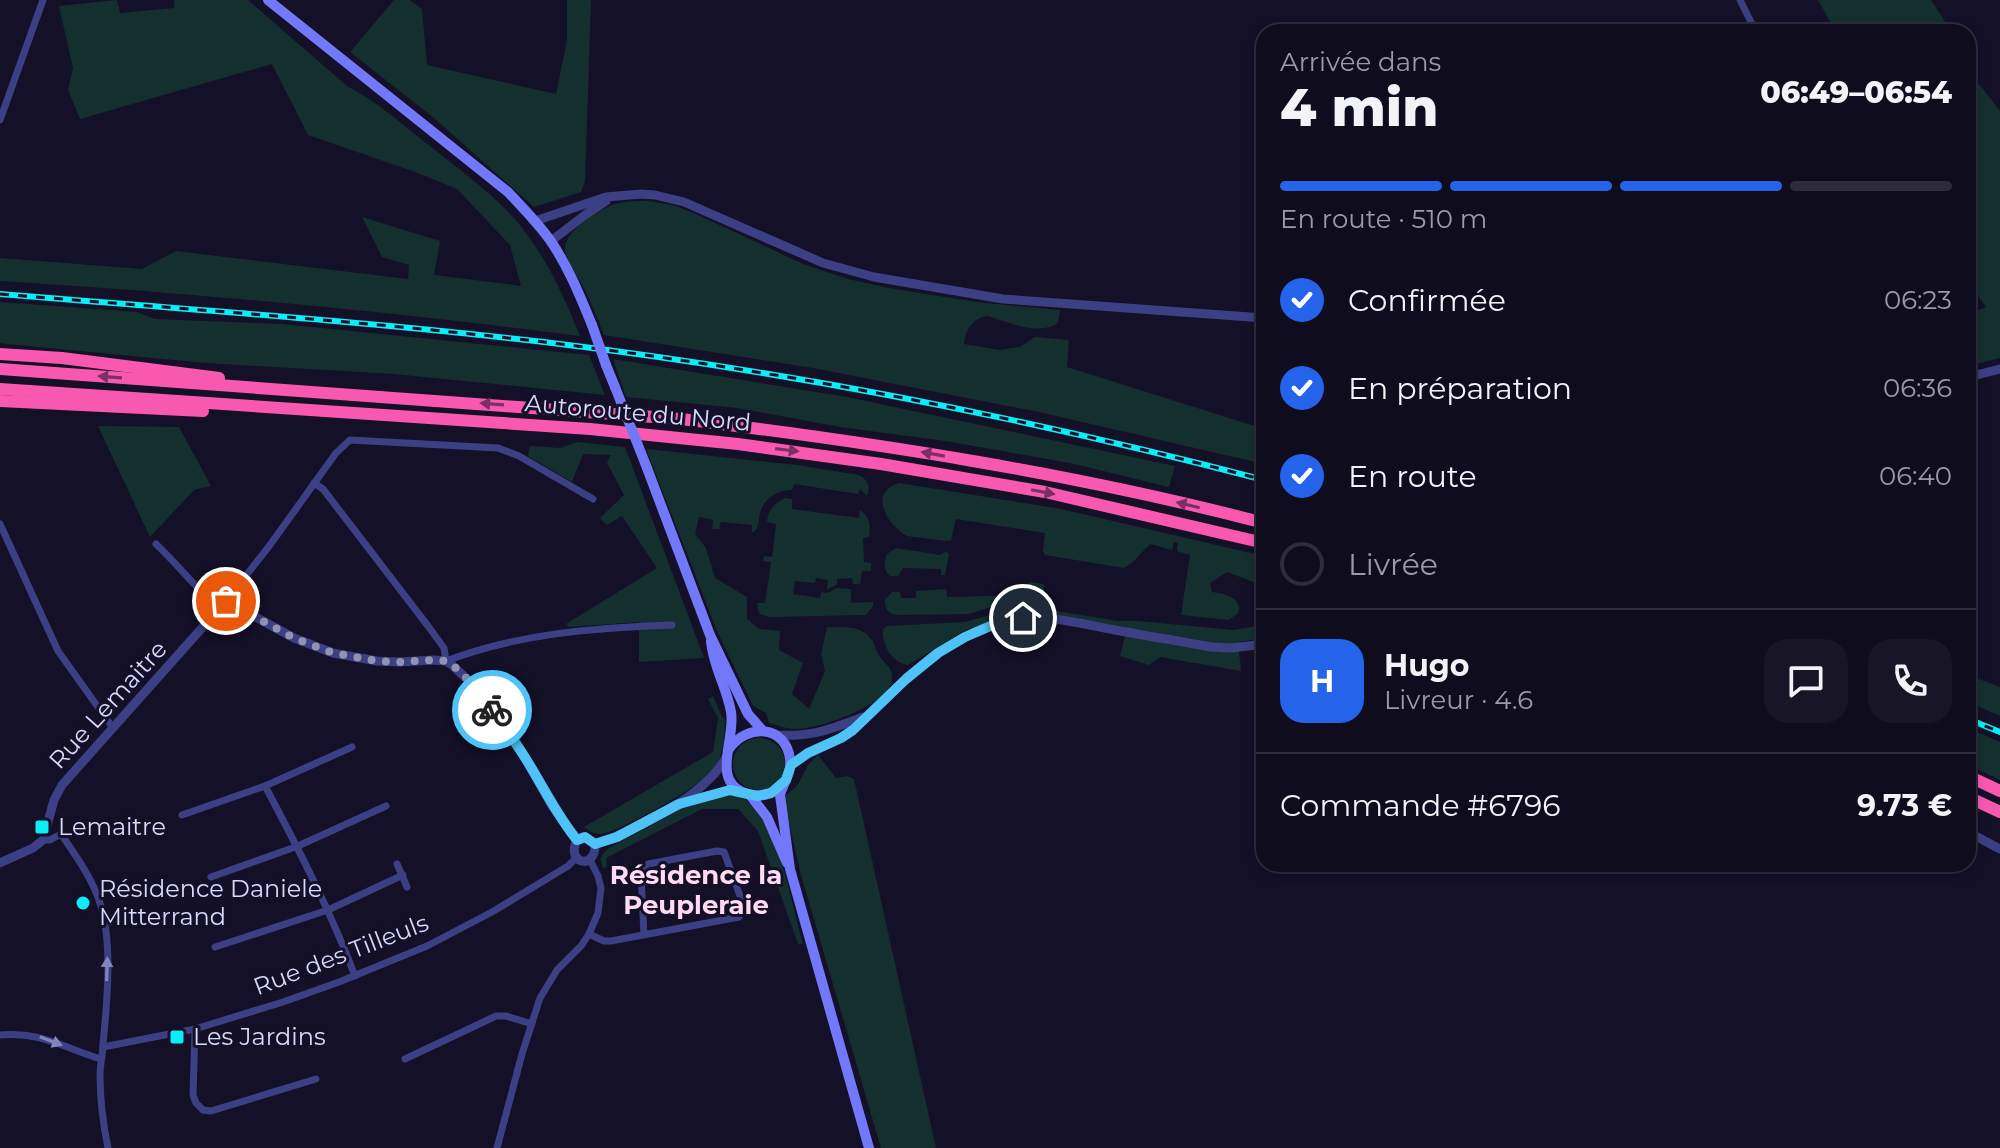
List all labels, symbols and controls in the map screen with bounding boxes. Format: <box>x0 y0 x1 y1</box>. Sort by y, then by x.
text: Arrivée dans <box>1280 46 1441 78</box>
text: 06:49–06:54 <box>1760 74 1952 111</box>
text: 4 min <box>1280 76 1438 139</box>
text: En route · 510 m <box>1280 203 1487 235</box>
icon: check <box>1280 278 1324 322</box>
text: Confirmée <box>1348 282 1506 319</box>
text: 06:23 <box>1884 284 1952 316</box>
icon: check <box>1280 366 1324 410</box>
one-way arrow <box>97 370 122 383</box>
text: En préparation <box>1348 370 1572 407</box>
text: 06:36 <box>1883 372 1952 404</box>
street label: Autoroute du Nord <box>524 388 752 437</box>
one-way arrow <box>480 397 505 410</box>
one-way arrow <box>774 444 799 457</box>
one-way arrow <box>921 447 946 460</box>
icon: check <box>1280 454 1324 498</box>
text: En route <box>1348 458 1477 495</box>
text: 06:40 <box>1879 460 1952 492</box>
one-way arrow <box>1031 487 1056 499</box>
one-way arrow <box>1176 498 1201 511</box>
text: Livrée <box>1348 546 1438 583</box>
pin <box>192 567 260 635</box>
icon: bag <box>204 579 248 623</box>
pin <box>989 584 1057 652</box>
icon: home <box>1001 596 1045 640</box>
street label: Rue Lemaitre <box>43 635 173 775</box>
button: chat <box>1764 639 1848 723</box>
button: phone <box>1868 639 1952 723</box>
text: Hugo <box>1384 647 1470 684</box>
text: H <box>1310 663 1334 700</box>
courier <box>452 670 532 750</box>
text: Livreur · 4.6 <box>1384 684 1533 716</box>
icon: bike <box>470 688 514 732</box>
text: Commande #6796 <box>1280 787 1561 824</box>
text: 9.73 € <box>1857 787 1952 824</box>
place label: Lemaitre <box>58 812 166 841</box>
marker: Lemaitre <box>33 818 51 836</box>
district label: Résidence la Peupleraie <box>610 859 782 921</box>
place label: Résidence Daniele Mitterrand <box>99 874 322 931</box>
marker: Résidence Daniele Mitterrand <box>74 894 92 912</box>
street label: Rue des Tilleuls <box>249 908 432 1001</box>
one-way arrow <box>101 956 114 981</box>
place label: Les Jardins <box>193 1022 326 1051</box>
marker: Les Jardins <box>168 1028 186 1046</box>
one-way arrow <box>40 1035 64 1048</box>

